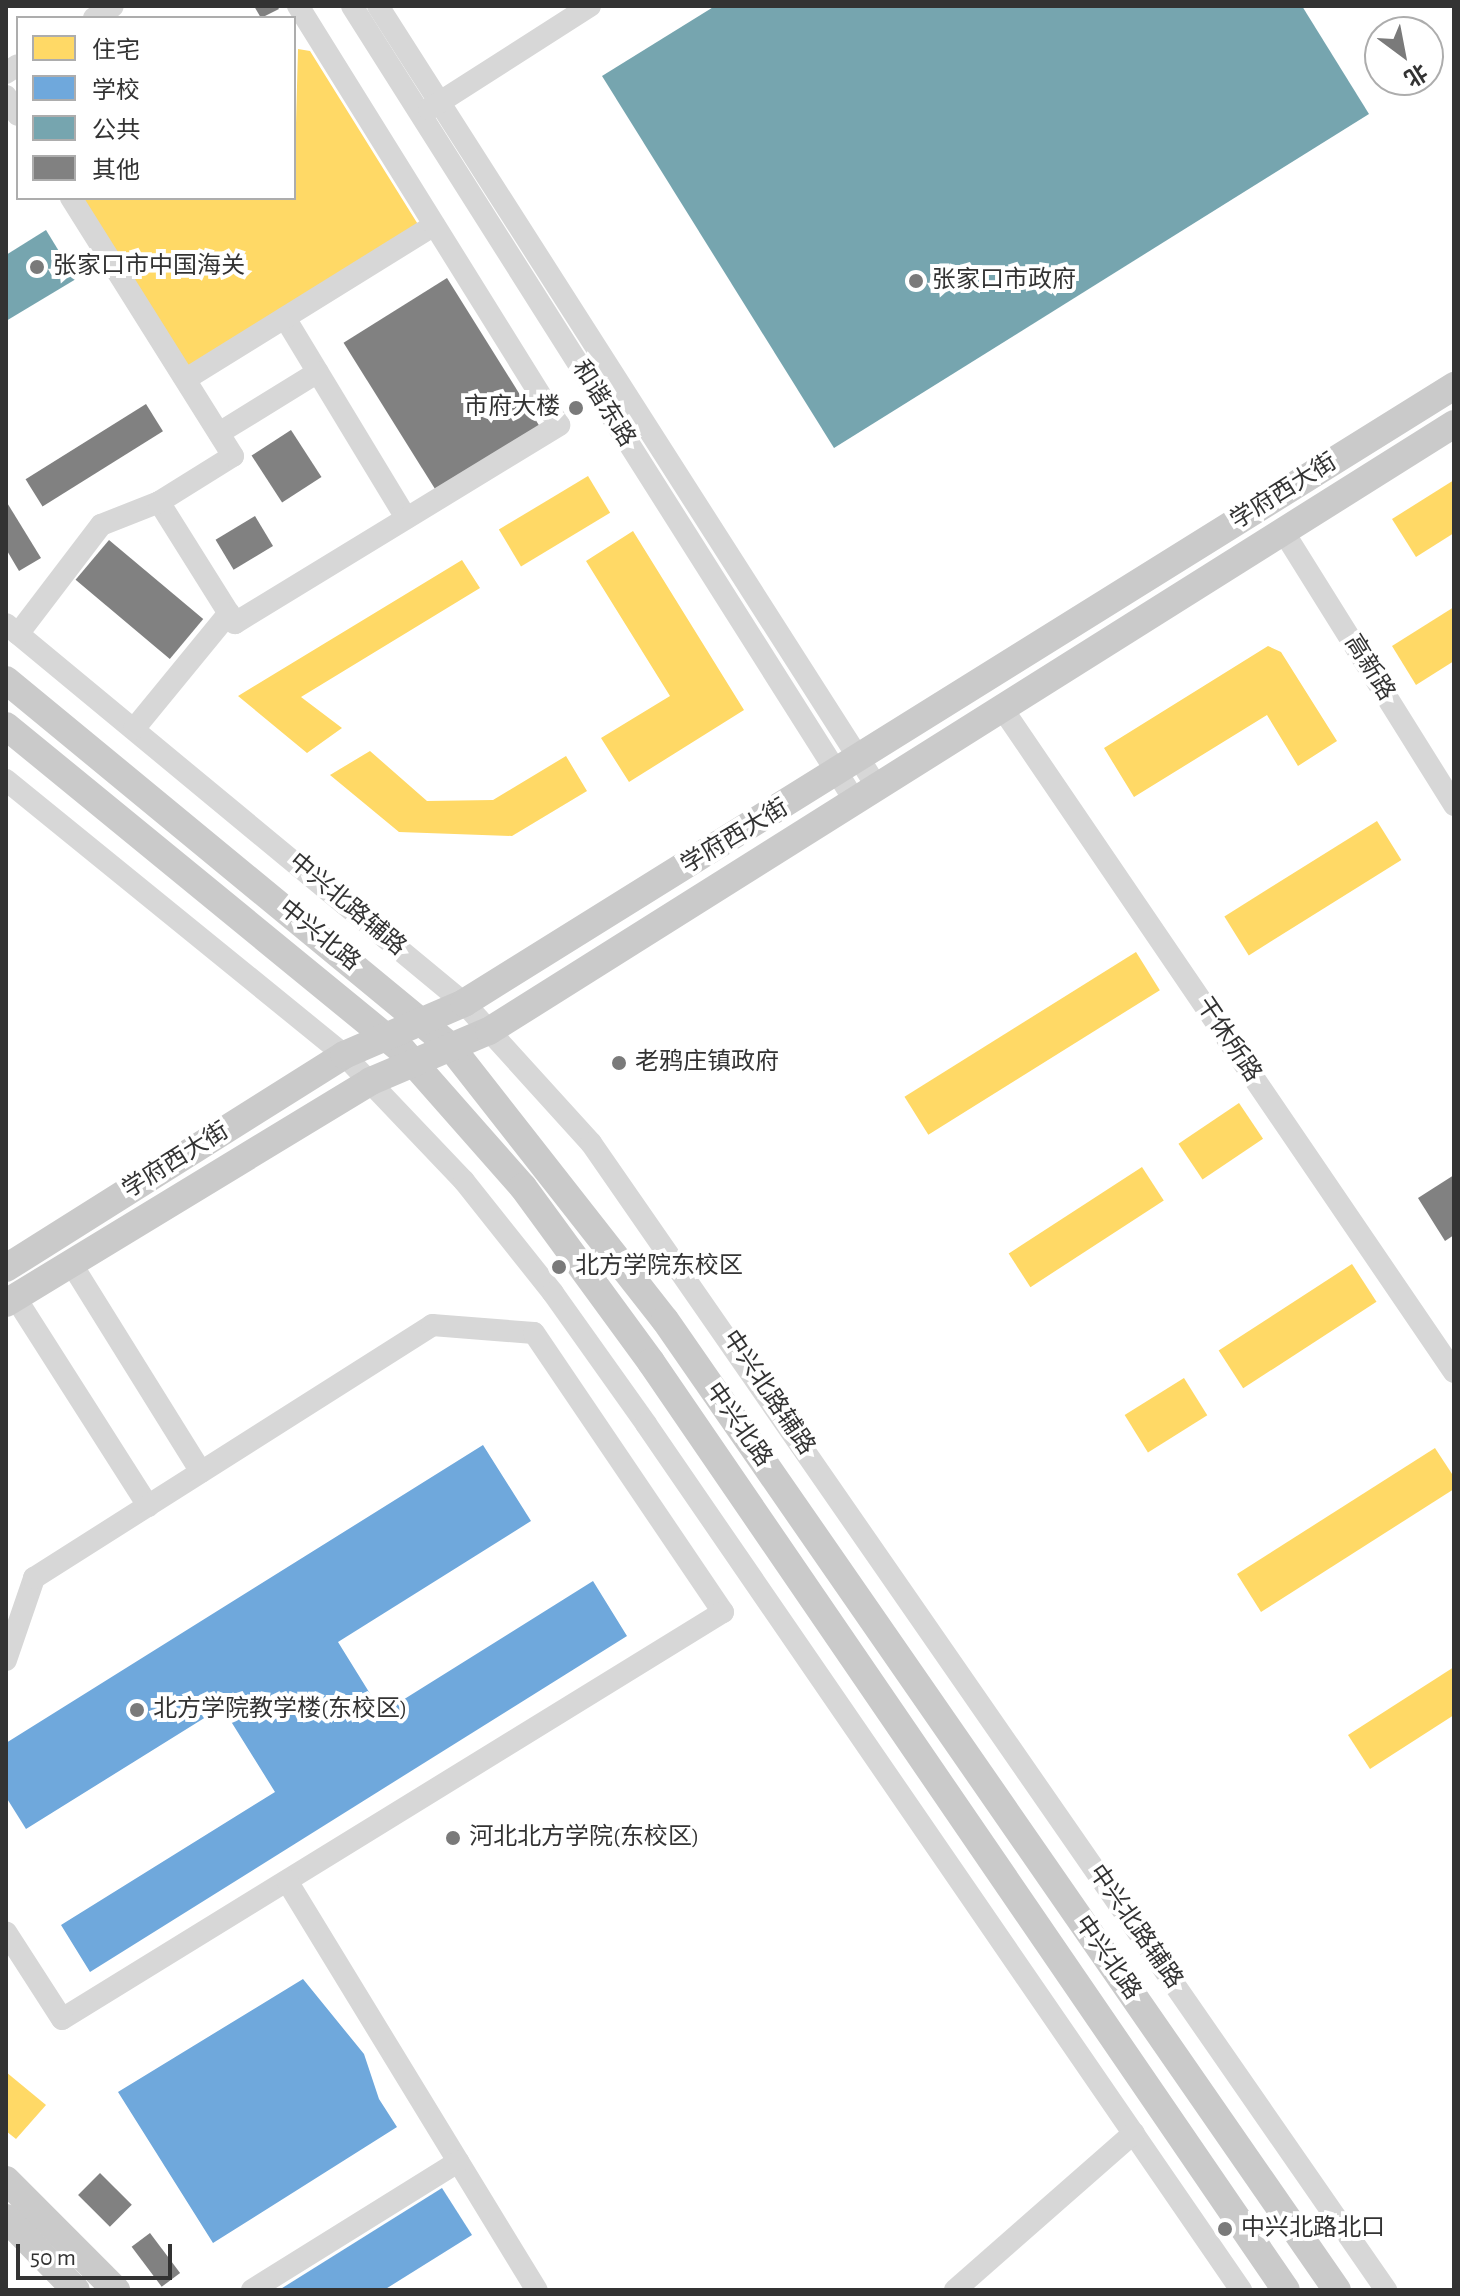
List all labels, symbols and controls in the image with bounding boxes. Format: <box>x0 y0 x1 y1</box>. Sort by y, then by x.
legend <box>16 16 296 200</box>
north arrow <box>1364 16 1444 96</box>
text: 住宅 <box>92 39 140 63</box>
text: 北 <box>1401 59 1431 90</box>
text: 学校 <box>92 79 140 103</box>
text: 公共 <box>92 119 140 143</box>
text: 其他 <box>92 159 140 183</box>
place label: 张家口市中国海关 <box>53 253 245 281</box>
marker: 张家口市中国海关 <box>28 258 46 276</box>
place label: 张家口市政府 <box>932 267 1076 295</box>
marker: 张家口市政府 <box>907 272 925 290</box>
street label: 和谐东路 <box>565 356 641 452</box>
place label: 市府大楼 <box>464 394 560 422</box>
marker: 市府大楼 <box>567 399 585 417</box>
street label: 学府西大街 <box>1225 448 1343 536</box>
street label: 高新路 <box>1338 630 1400 706</box>
street label: 学府西大街 <box>676 794 794 880</box>
street label: 中兴北路辅路 <box>283 848 411 962</box>
street label: 中兴北路 <box>273 895 365 977</box>
street label: 干休所路 <box>1189 992 1267 1088</box>
place label: 老鸦庄镇政府 <box>635 1049 779 1077</box>
marker: 老鸦庄镇政府 <box>610 1054 628 1072</box>
street label: 学府西大街 <box>117 1117 235 1205</box>
place label: 北方学院东校区 <box>575 1253 743 1281</box>
marker: 北方学院东校区 <box>550 1258 568 1276</box>
street label: 中兴北路辅路 <box>716 1325 820 1461</box>
street label: 中兴北路 <box>699 1377 777 1473</box>
place label: 北方学院教学楼(东校区) <box>153 1696 407 1724</box>
marker: 北方学院教学楼(东校区) <box>128 1701 146 1719</box>
place label: 河北北方学院(东校区) <box>469 1824 699 1852</box>
marker: 河北北方学院(东校区) <box>444 1829 462 1847</box>
street label: 中兴北路辅路 <box>1082 1860 1188 1994</box>
street label: 中兴北路 <box>1068 1910 1146 2006</box>
place label: 中兴北路北口 <box>1241 2215 1385 2243</box>
marker: 中兴北路北口 <box>1216 2220 1234 2238</box>
scale bar <box>20 2228 176 2278</box>
text: 50 m <box>30 2246 76 2270</box>

